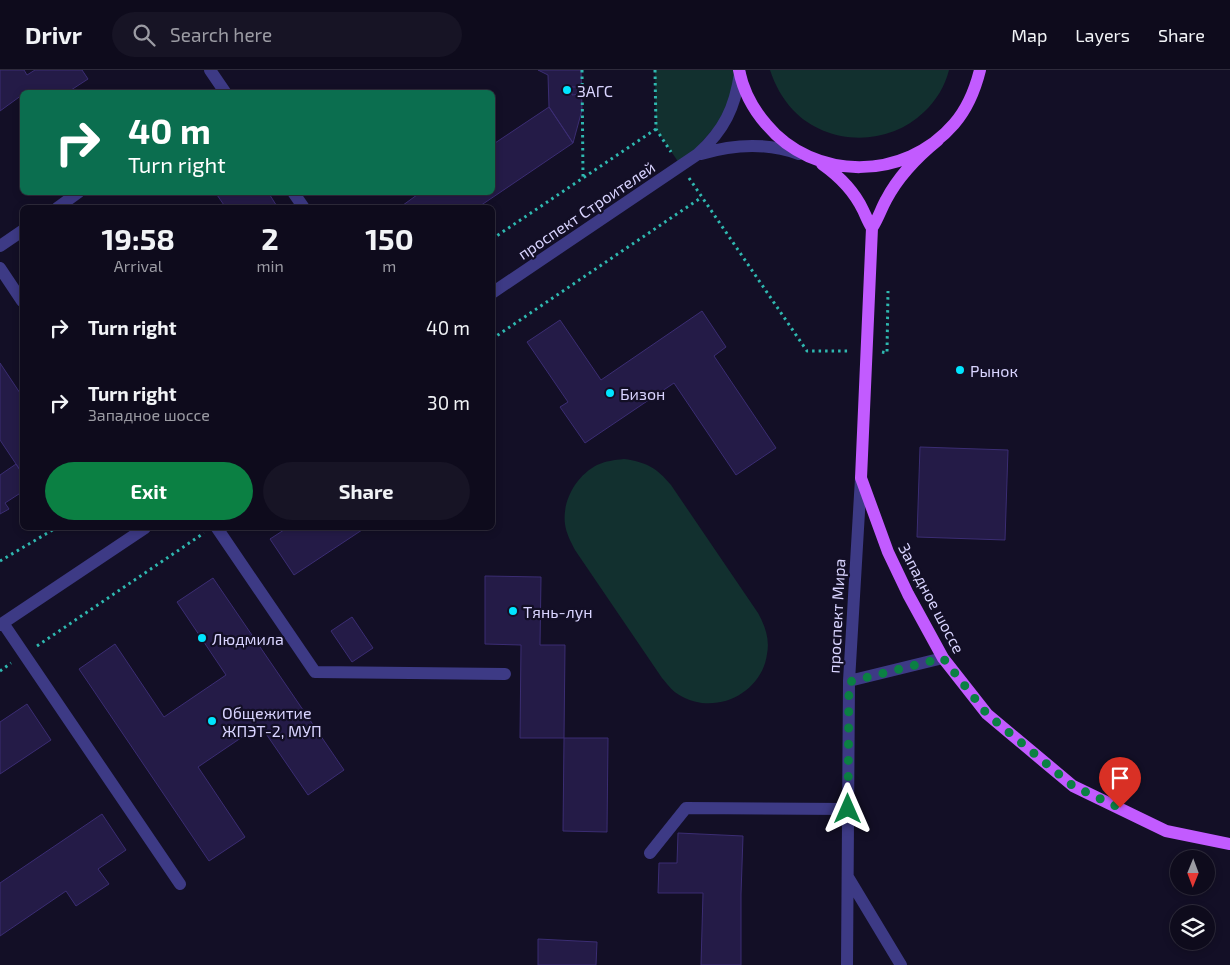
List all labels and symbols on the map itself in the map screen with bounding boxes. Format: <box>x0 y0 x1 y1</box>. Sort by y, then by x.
place label: ЗАГС <box>577 81 613 100</box>
marker: ЗАГС <box>561 84 573 96</box>
street label: проспект Строителей <box>514 157 658 263</box>
place label: Рынок <box>970 361 1018 380</box>
marker: Рынок <box>954 364 966 376</box>
place label: Бизон <box>620 384 665 403</box>
marker: Бизон <box>604 387 616 399</box>
street label: Западное шоссе <box>895 540 969 656</box>
street label: проспект Мира <box>824 558 848 674</box>
place label: Тянь-лун <box>523 602 593 622</box>
marker: Тянь-лун <box>507 605 519 617</box>
place label: Людмила <box>212 629 284 648</box>
marker: Людмила <box>196 632 208 644</box>
place label: Общежитие ЖПЭТ-2, МУП <box>222 703 322 740</box>
marker: Общежитие ЖПЭТ-2, МУП <box>206 715 218 727</box>
pin <box>1099 757 1141 808</box>
position arrow <box>821 782 873 834</box>
north arrow <box>1170 850 1215 895</box>

